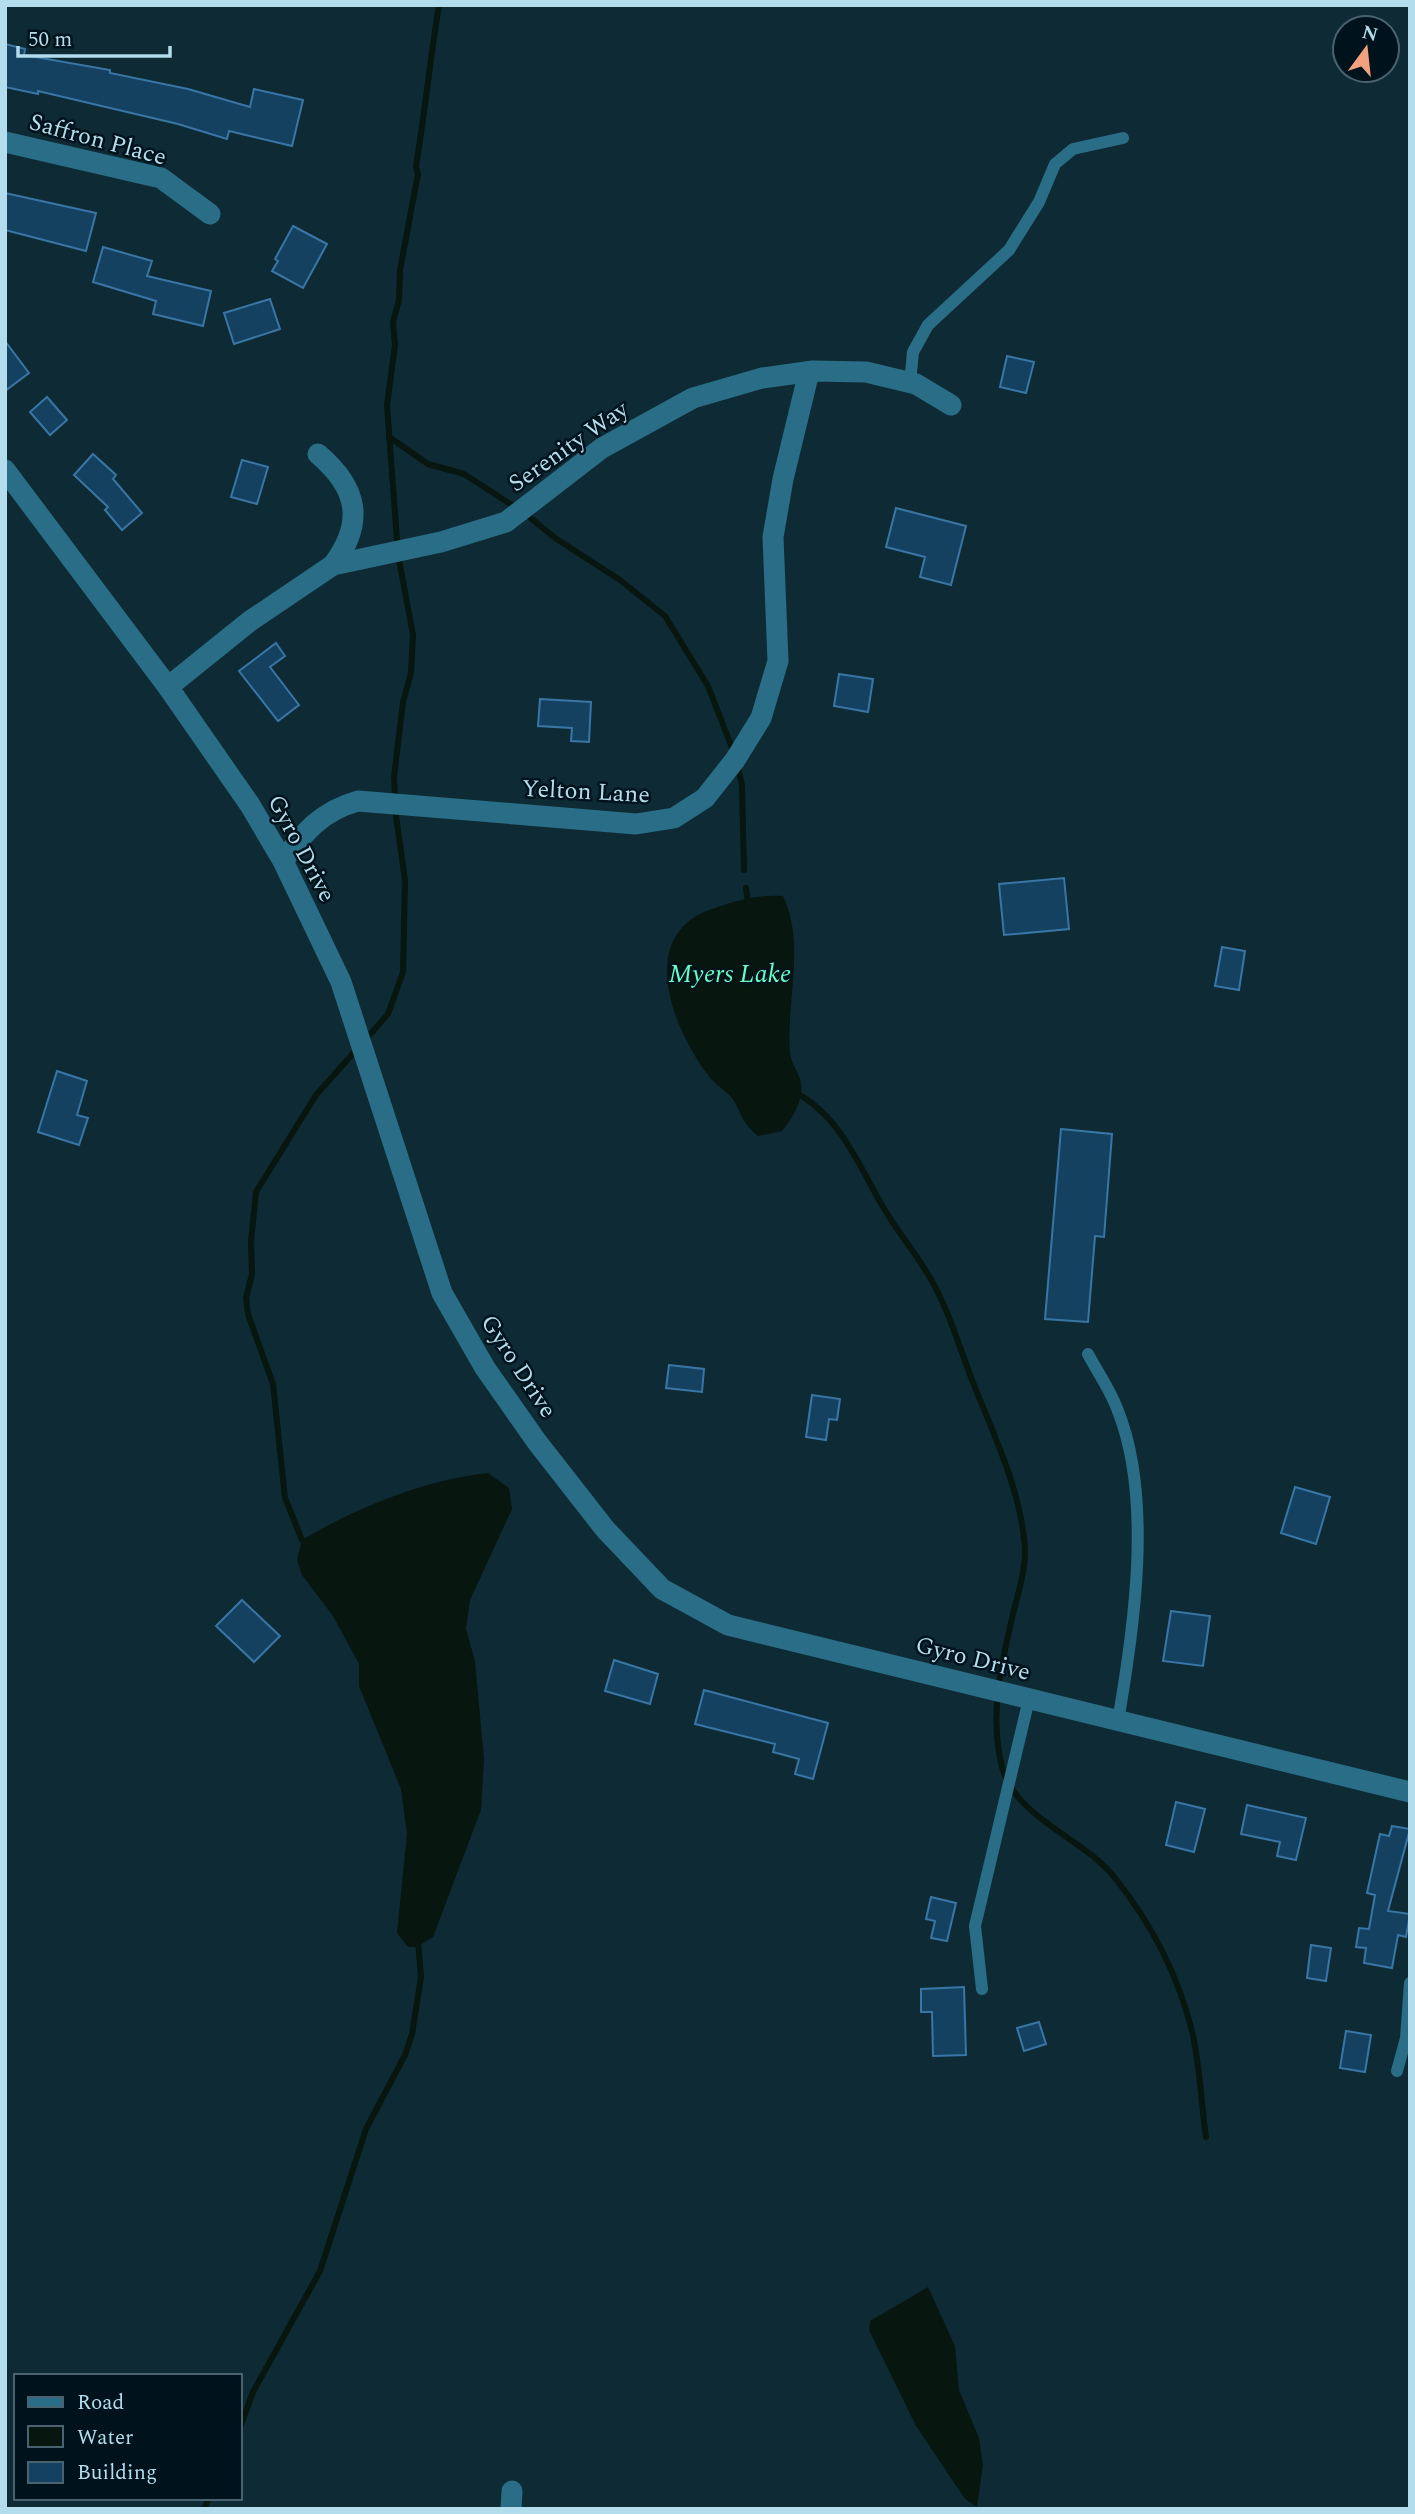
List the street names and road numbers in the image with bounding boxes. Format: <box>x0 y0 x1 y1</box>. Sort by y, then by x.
street label: Saffron Place <box>25 104 170 176</box>
street label: Serenity Way <box>501 391 637 502</box>
street label: Yelton Lane <box>521 771 651 813</box>
street label: Gyro Drive <box>258 788 345 909</box>
street label: Gyro Drive <box>471 1308 565 1426</box>
street label: Gyro Drive <box>912 1627 1034 1691</box>

